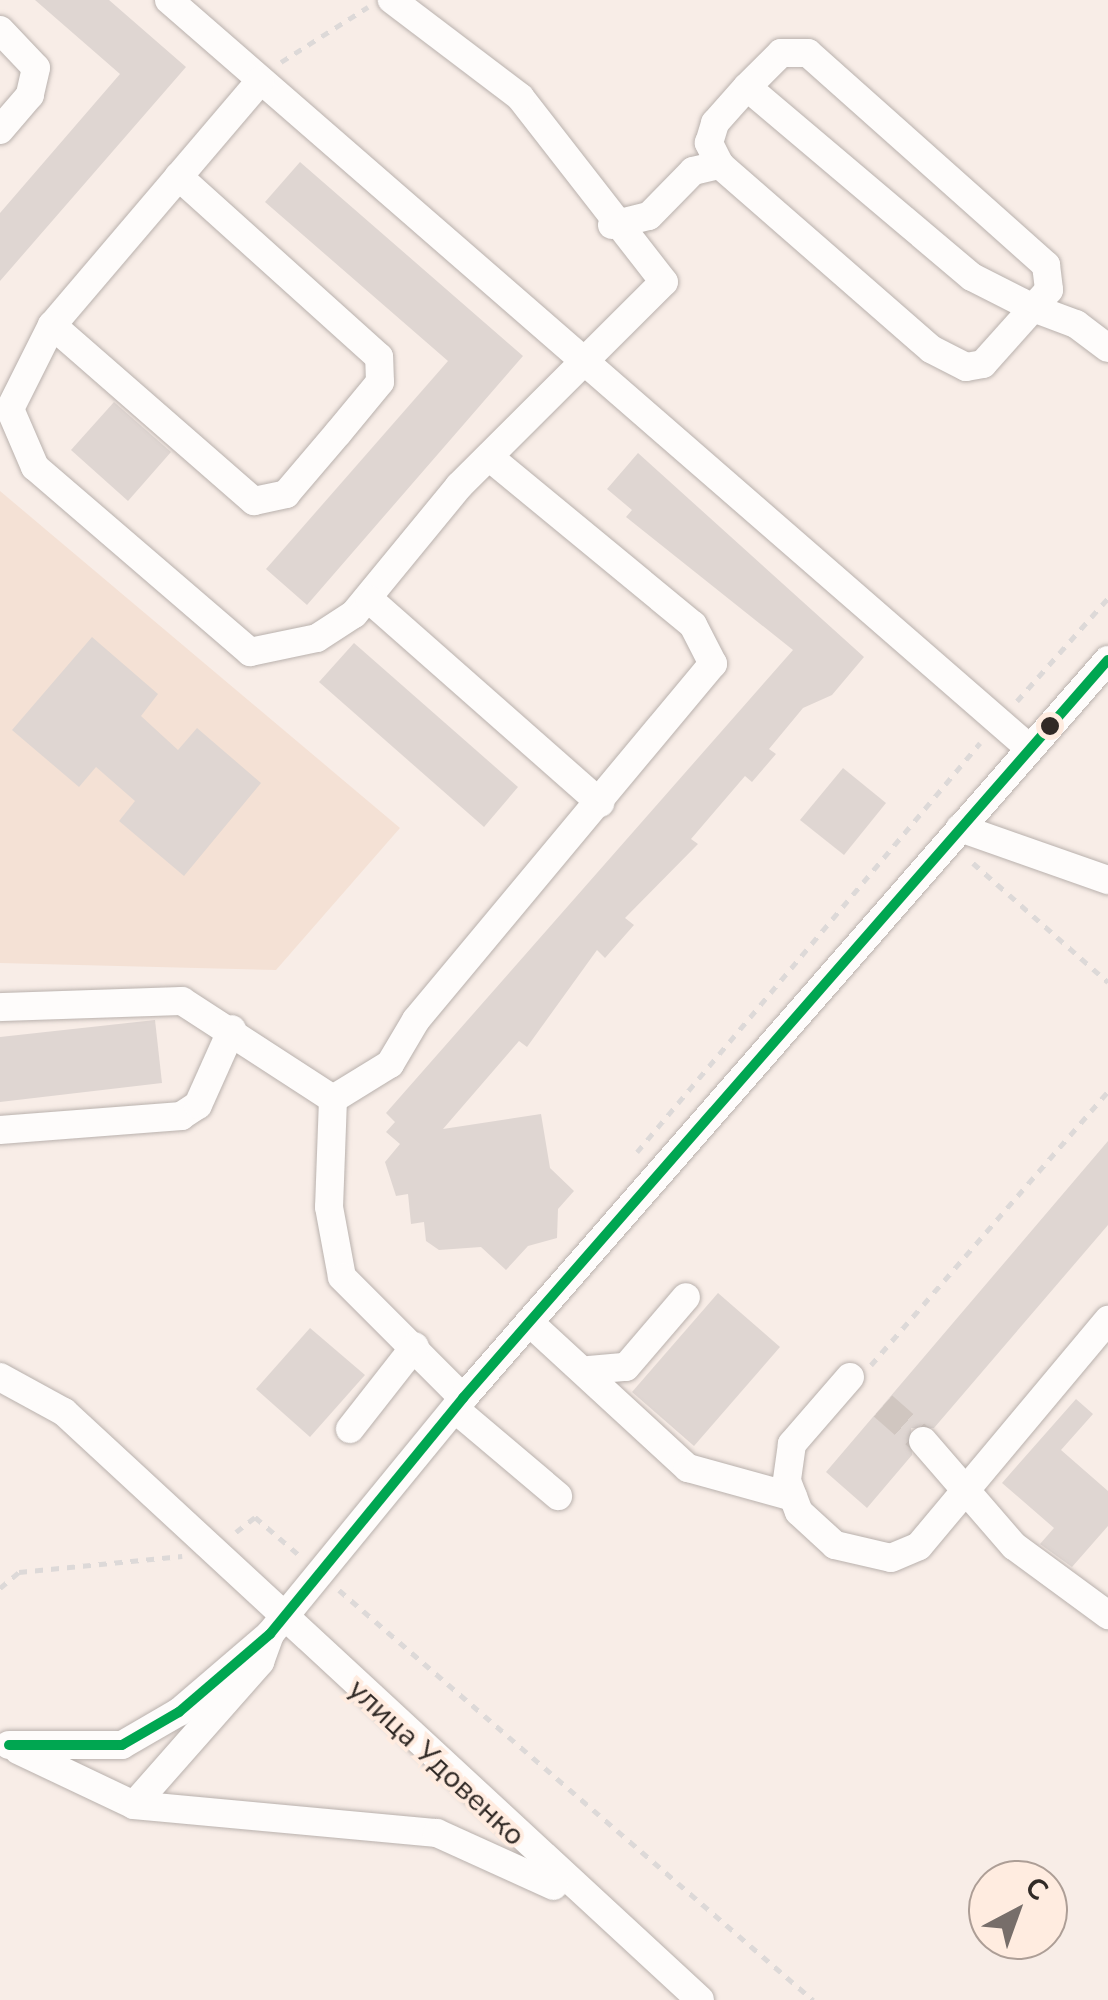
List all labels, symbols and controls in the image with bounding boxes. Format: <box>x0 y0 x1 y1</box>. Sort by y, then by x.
unlabelled marker <box>1040 716 1060 736</box>
street label: улица Удовенко <box>340 1672 532 1854</box>
north arrow <box>968 1860 1068 1960</box>
text: С <box>1017 1868 1056 1909</box>

